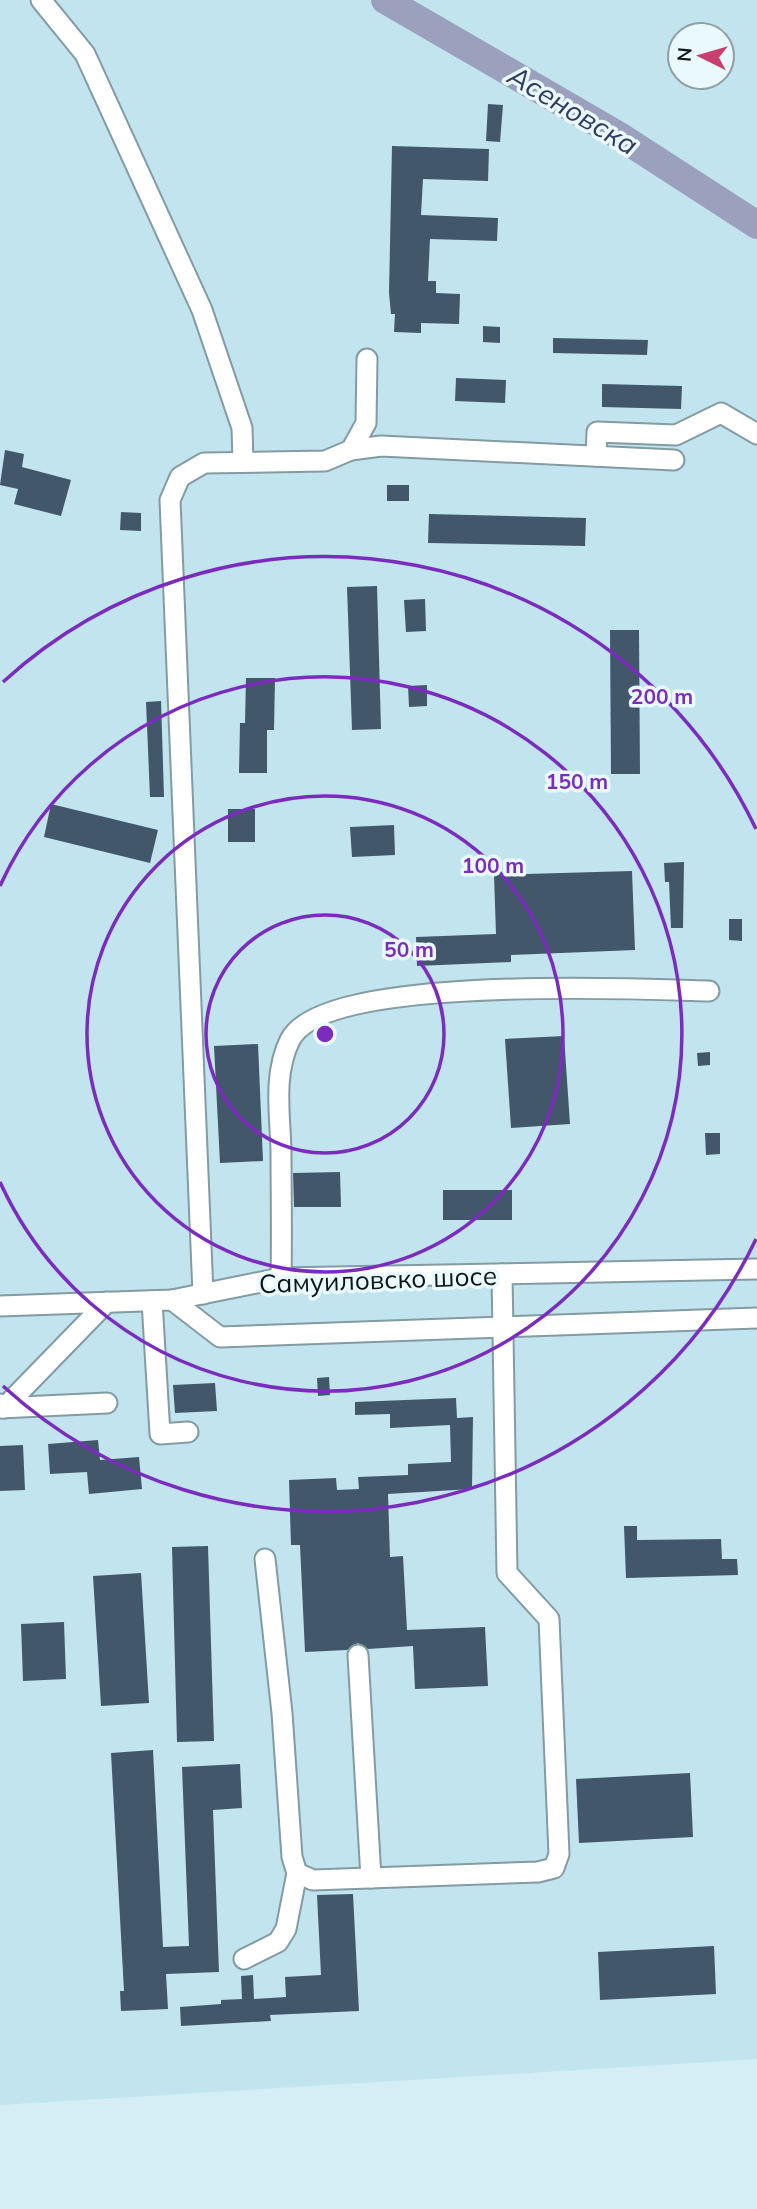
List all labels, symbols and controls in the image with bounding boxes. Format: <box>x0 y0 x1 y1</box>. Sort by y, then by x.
north arrow <box>666 21 736 91</box>
text: N <box>671 46 697 63</box>
water label: Асеновска <box>501 57 644 162</box>
text: 200 m <box>631 683 693 709</box>
text: 150 m <box>546 768 608 794</box>
text: 100 m <box>462 852 524 878</box>
text: 50 m <box>384 936 434 962</box>
centre of rings <box>313 1022 337 1046</box>
street label: Самуиловско шосе <box>258 1259 498 1300</box>

